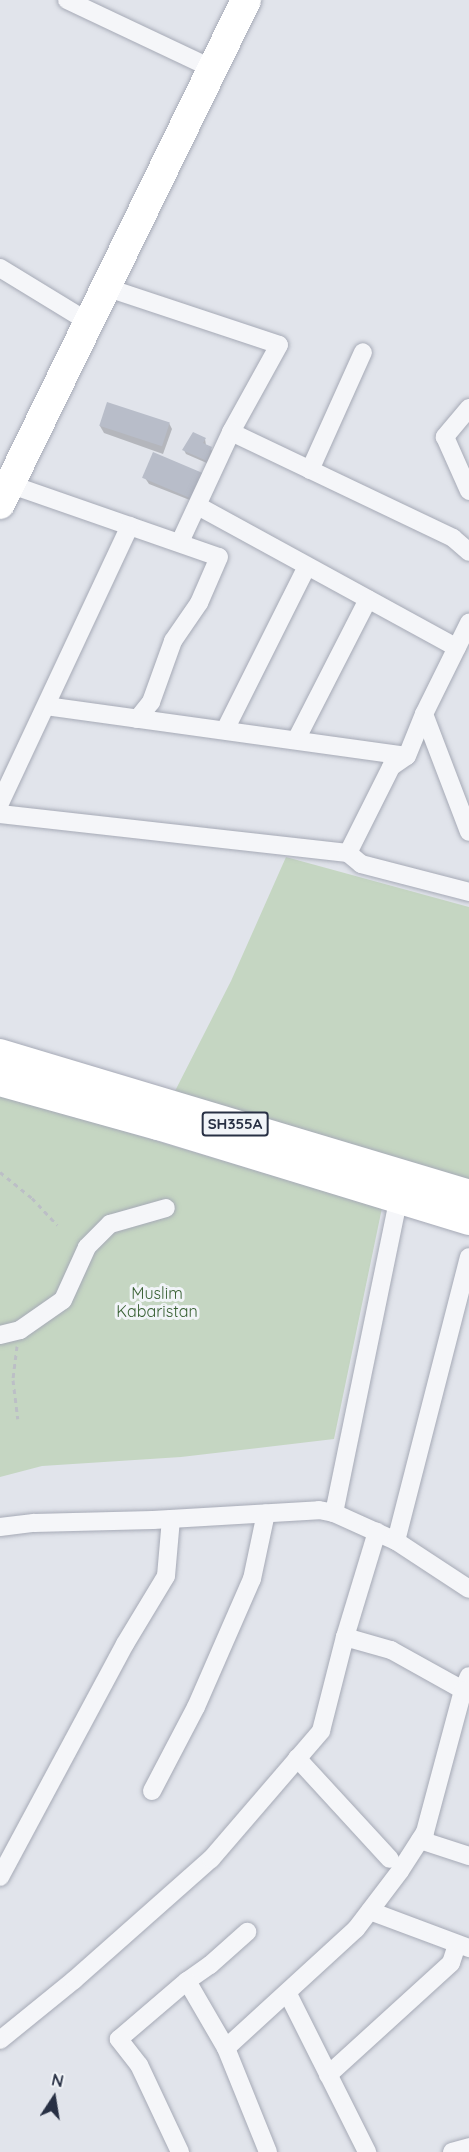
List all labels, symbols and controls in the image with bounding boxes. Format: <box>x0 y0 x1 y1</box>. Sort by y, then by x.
road number: SH355A <box>200 1112 270 1136</box>
park label: Muslim Kabaristan <box>116 1283 198 1321</box>
north arrow <box>24 2068 84 2128</box>
text: N <box>50 2069 66 2091</box>

